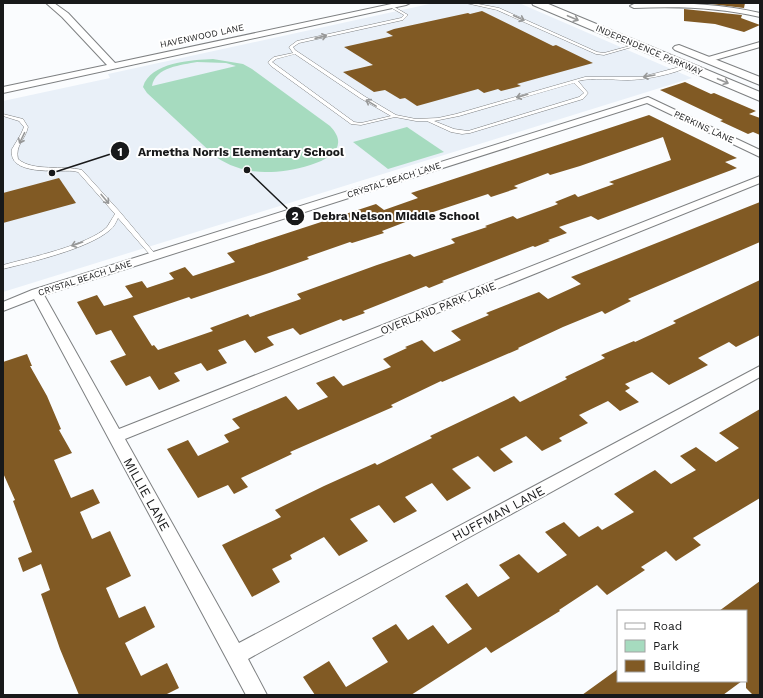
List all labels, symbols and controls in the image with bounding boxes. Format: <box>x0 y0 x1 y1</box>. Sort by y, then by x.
one-way arrow <box>512 15 524 22</box>
one-way arrow <box>566 15 578 22</box>
street label: HAVENWOOD LANE <box>159 22 245 50</box>
street label: INDEPENDENCE PARKWAY <box>594 23 705 77</box>
one-way arrow <box>314 33 327 41</box>
one-way arrow <box>643 73 656 81</box>
one-way arrow <box>716 78 728 86</box>
one-way arrow <box>516 93 529 100</box>
one-way arrow <box>365 98 377 106</box>
street label: PERKINS LANE <box>672 109 736 145</box>
one-way arrow <box>18 132 25 144</box>
callout: Armetha Norris Elementary School <box>110 139 352 163</box>
text: 1 <box>117 145 123 159</box>
text: Armetha Norris Elementary School <box>138 145 344 159</box>
street label: CRYSTAL BEACH LANE <box>346 160 442 200</box>
one-way arrow <box>101 194 110 204</box>
callout: Debra Nelson Middle School <box>285 204 487 228</box>
text: 2 <box>291 209 299 223</box>
text: Debra Nelson Middle School <box>313 209 479 223</box>
one-way arrow <box>72 241 84 249</box>
street label: CRYSTAL BEACH LANE <box>37 258 133 298</box>
street label: OVERLAND PARK LANE <box>378 279 498 338</box>
street label: MILLIE LANE <box>120 455 173 533</box>
street label: HUFFMAN LANE <box>449 483 547 544</box>
legend <box>617 610 747 682</box>
text: Road <box>653 619 682 633</box>
text: Park <box>653 639 679 653</box>
text: Building <box>653 659 700 673</box>

